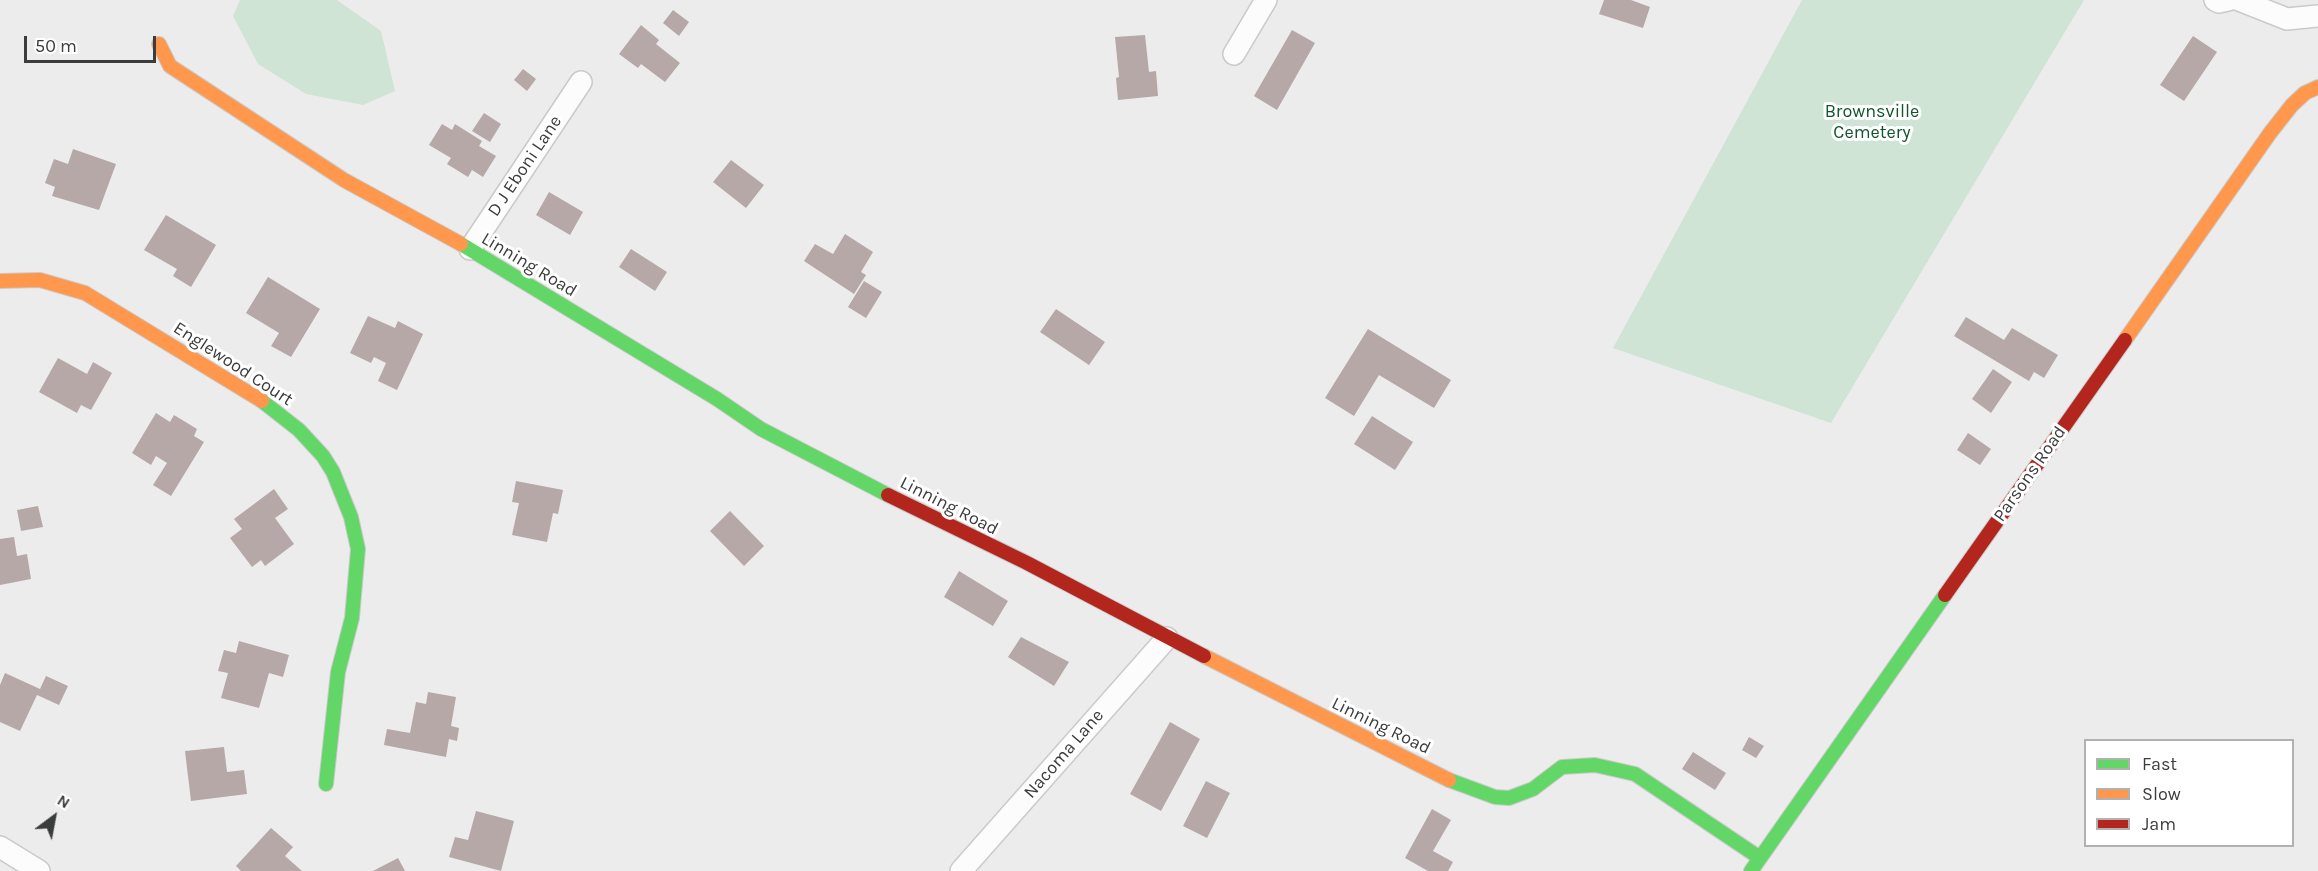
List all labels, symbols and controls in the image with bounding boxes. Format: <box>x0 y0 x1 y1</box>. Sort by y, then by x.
scale bar <box>27 24 159 62</box>
text: 50 m <box>35 35 77 57</box>
park label: Brownsville Cemetery <box>1825 101 1919 144</box>
street label: D J Eboni Lane <box>483 111 567 221</box>
street label: Linning Road <box>477 228 581 302</box>
street label: Englewood Court <box>169 317 297 411</box>
street label: Parsons Road <box>1989 422 2071 526</box>
street label: Linning Road <box>896 472 1002 540</box>
street label: Linning Road <box>1328 693 1434 759</box>
street label: Nacoma Lane <box>1020 705 1108 803</box>
legend <box>2084 739 2294 847</box>
text: Fast <box>2142 753 2177 775</box>
text: Slow <box>2142 783 2181 805</box>
north arrow <box>24 787 84 847</box>
text: N <box>54 790 74 812</box>
text: Jam <box>2142 813 2176 835</box>

